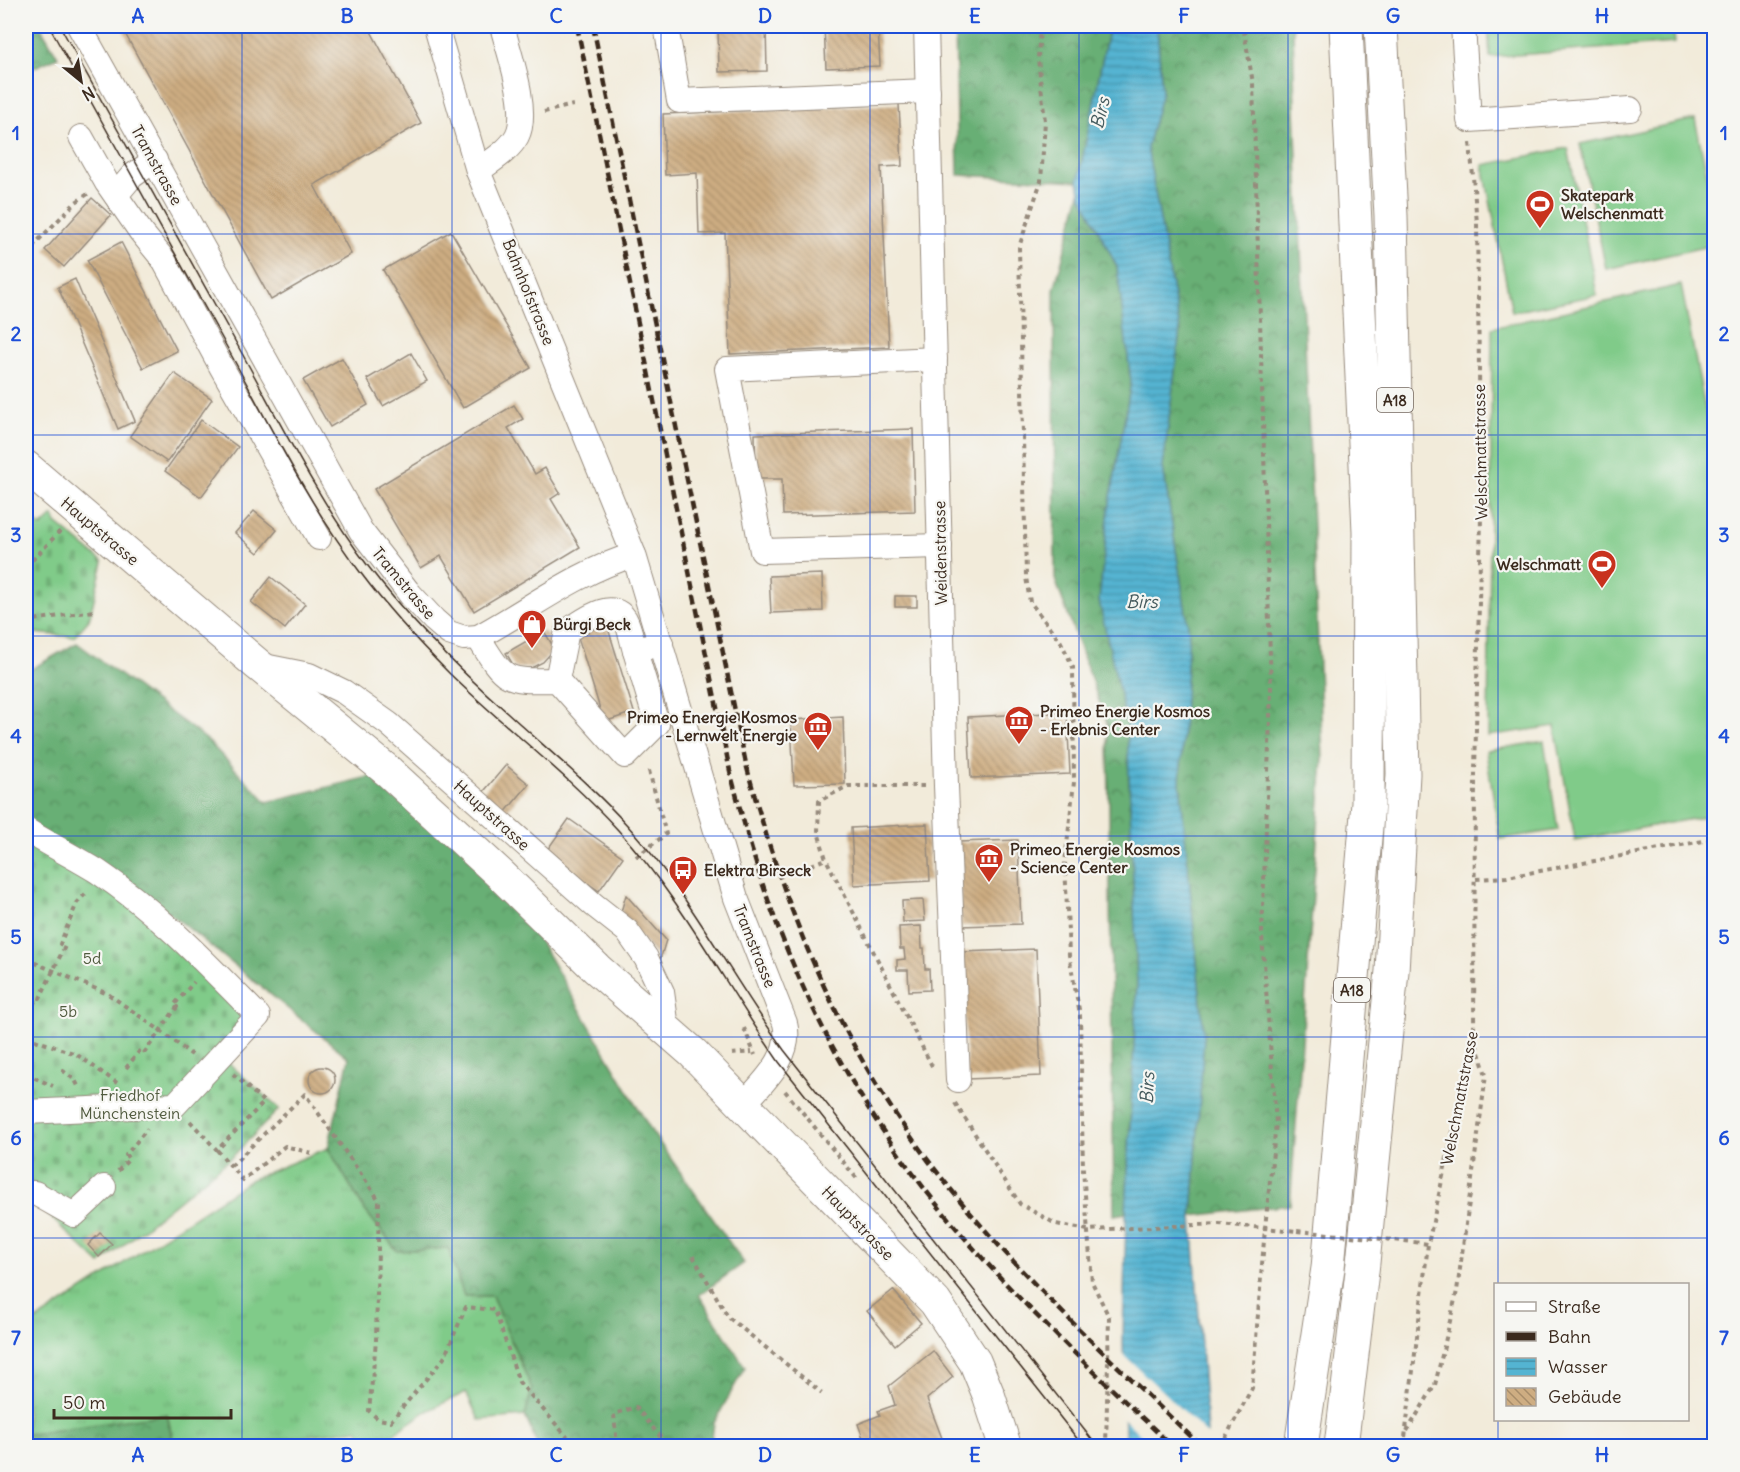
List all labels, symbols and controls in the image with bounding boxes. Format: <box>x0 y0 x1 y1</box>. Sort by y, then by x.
text: A <box>132 3 145 28</box>
text: B <box>340 3 354 28</box>
text: C <box>549 3 563 28</box>
text: D <box>758 3 772 28</box>
text: E <box>969 3 981 28</box>
text: F <box>1178 3 1190 28</box>
text: G <box>1386 3 1400 28</box>
text: H <box>1595 3 1609 28</box>
north arrow <box>51 51 111 111</box>
text: N <box>79 83 98 105</box>
water label: Birs <box>1085 93 1115 131</box>
text: 1 <box>12 120 20 145</box>
text: 1 <box>1720 120 1728 145</box>
street label: Tramstrasse <box>127 122 187 208</box>
place label: Skatepark Welschenmatt <box>1561 185 1664 223</box>
sports icon: Skatepark Welschenmatt <box>1524 188 1556 230</box>
street label: Bahnhofstrasse <box>499 236 559 348</box>
text: 2 <box>11 321 22 346</box>
text: 2 <box>1719 321 1730 346</box>
street label: Welschmattstrasse <box>1469 384 1491 520</box>
road number: A18 <box>1377 388 1413 412</box>
street label: Hauptstrasse <box>57 493 143 569</box>
street label: Weidenstrasse <box>929 500 951 606</box>
text: 3 <box>10 522 22 547</box>
text: 3 <box>1718 522 1730 547</box>
street label: Tramstrasse <box>368 543 440 623</box>
sports icon: Welschmatt <box>1586 548 1618 590</box>
place label: Welschmatt <box>1496 554 1582 574</box>
water label: Birs <box>1126 590 1159 613</box>
shop icon: Bürgi Beck <box>516 608 548 650</box>
place label: Bürgi Beck <box>553 614 631 635</box>
place label: Primeo Energie Kosmos - Erlebnis Center <box>1040 701 1210 739</box>
museum icon: Primeo Energie Kosmos - Erlebnis Center <box>1003 704 1035 746</box>
place label: Primeo Energie Kosmos - Lernwelt Energie <box>627 707 797 746</box>
museum icon: Primeo Energie Kosmos - Lernwelt Energie <box>802 710 834 752</box>
text: 4 <box>10 723 22 748</box>
text: 4 <box>1718 723 1730 748</box>
street label: Hauptstrasse <box>450 776 534 854</box>
place label: Primeo Energie Kosmos - Science Center <box>1010 839 1180 877</box>
museum icon: Primeo Energie Kosmos - Science Center <box>973 842 1005 884</box>
bus stop icon: Elektra Birseck <box>667 854 699 896</box>
place label: Elektra Birseck <box>704 860 811 880</box>
street label: Tramstrasse <box>729 901 781 991</box>
text: 5 <box>10 924 22 949</box>
text: 5 <box>1718 924 1730 949</box>
park label: 5d <box>83 948 101 968</box>
road number: A18 <box>1334 978 1370 1002</box>
park label: 5b <box>59 1001 77 1021</box>
street label: Welschmattstrasse <box>1436 1029 1482 1167</box>
water label: Birs <box>1135 1070 1159 1104</box>
park label: Friedhof Münchenstein <box>80 1085 180 1123</box>
text: 6 <box>10 1125 22 1150</box>
text: 6 <box>1718 1125 1730 1150</box>
street label: Hauptstrasse <box>818 1182 898 1264</box>
legend <box>1494 1283 1689 1421</box>
text: Straße <box>1548 1295 1601 1318</box>
text: 7 <box>11 1325 21 1350</box>
text: Bahn <box>1548 1325 1591 1348</box>
text: 7 <box>1719 1325 1729 1350</box>
text: Wasser <box>1548 1355 1608 1378</box>
scale bar <box>54 1382 231 1420</box>
text: Gebäude <box>1548 1385 1621 1408</box>
text: 50 m <box>63 1391 105 1414</box>
text: A <box>132 1442 145 1467</box>
text: B <box>340 1442 354 1467</box>
text: C <box>549 1442 563 1467</box>
text: D <box>758 1442 772 1467</box>
text: E <box>969 1442 981 1467</box>
text: F <box>1178 1442 1190 1467</box>
text: G <box>1386 1442 1400 1467</box>
text: H <box>1595 1442 1609 1467</box>

